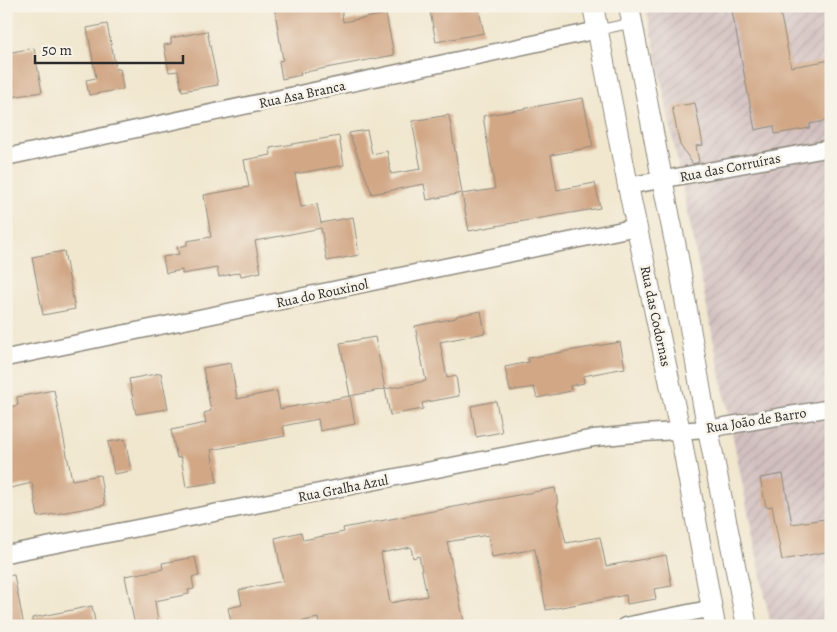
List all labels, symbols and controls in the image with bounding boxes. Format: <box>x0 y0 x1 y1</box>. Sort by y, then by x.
scale bar <box>35 32 182 64</box>
text: 50 m <box>42 40 72 60</box>
street label: Rua Asa Branca <box>257 76 348 113</box>
street label: Rua das Corruíras <box>678 148 782 187</box>
street label: Rua das Codornas <box>636 264 675 368</box>
street label: Rua do Rouxinol <box>274 274 370 313</box>
street label: Rua João de Barro <box>705 403 808 438</box>
street label: Rua Gralha Azul <box>296 470 390 507</box>

